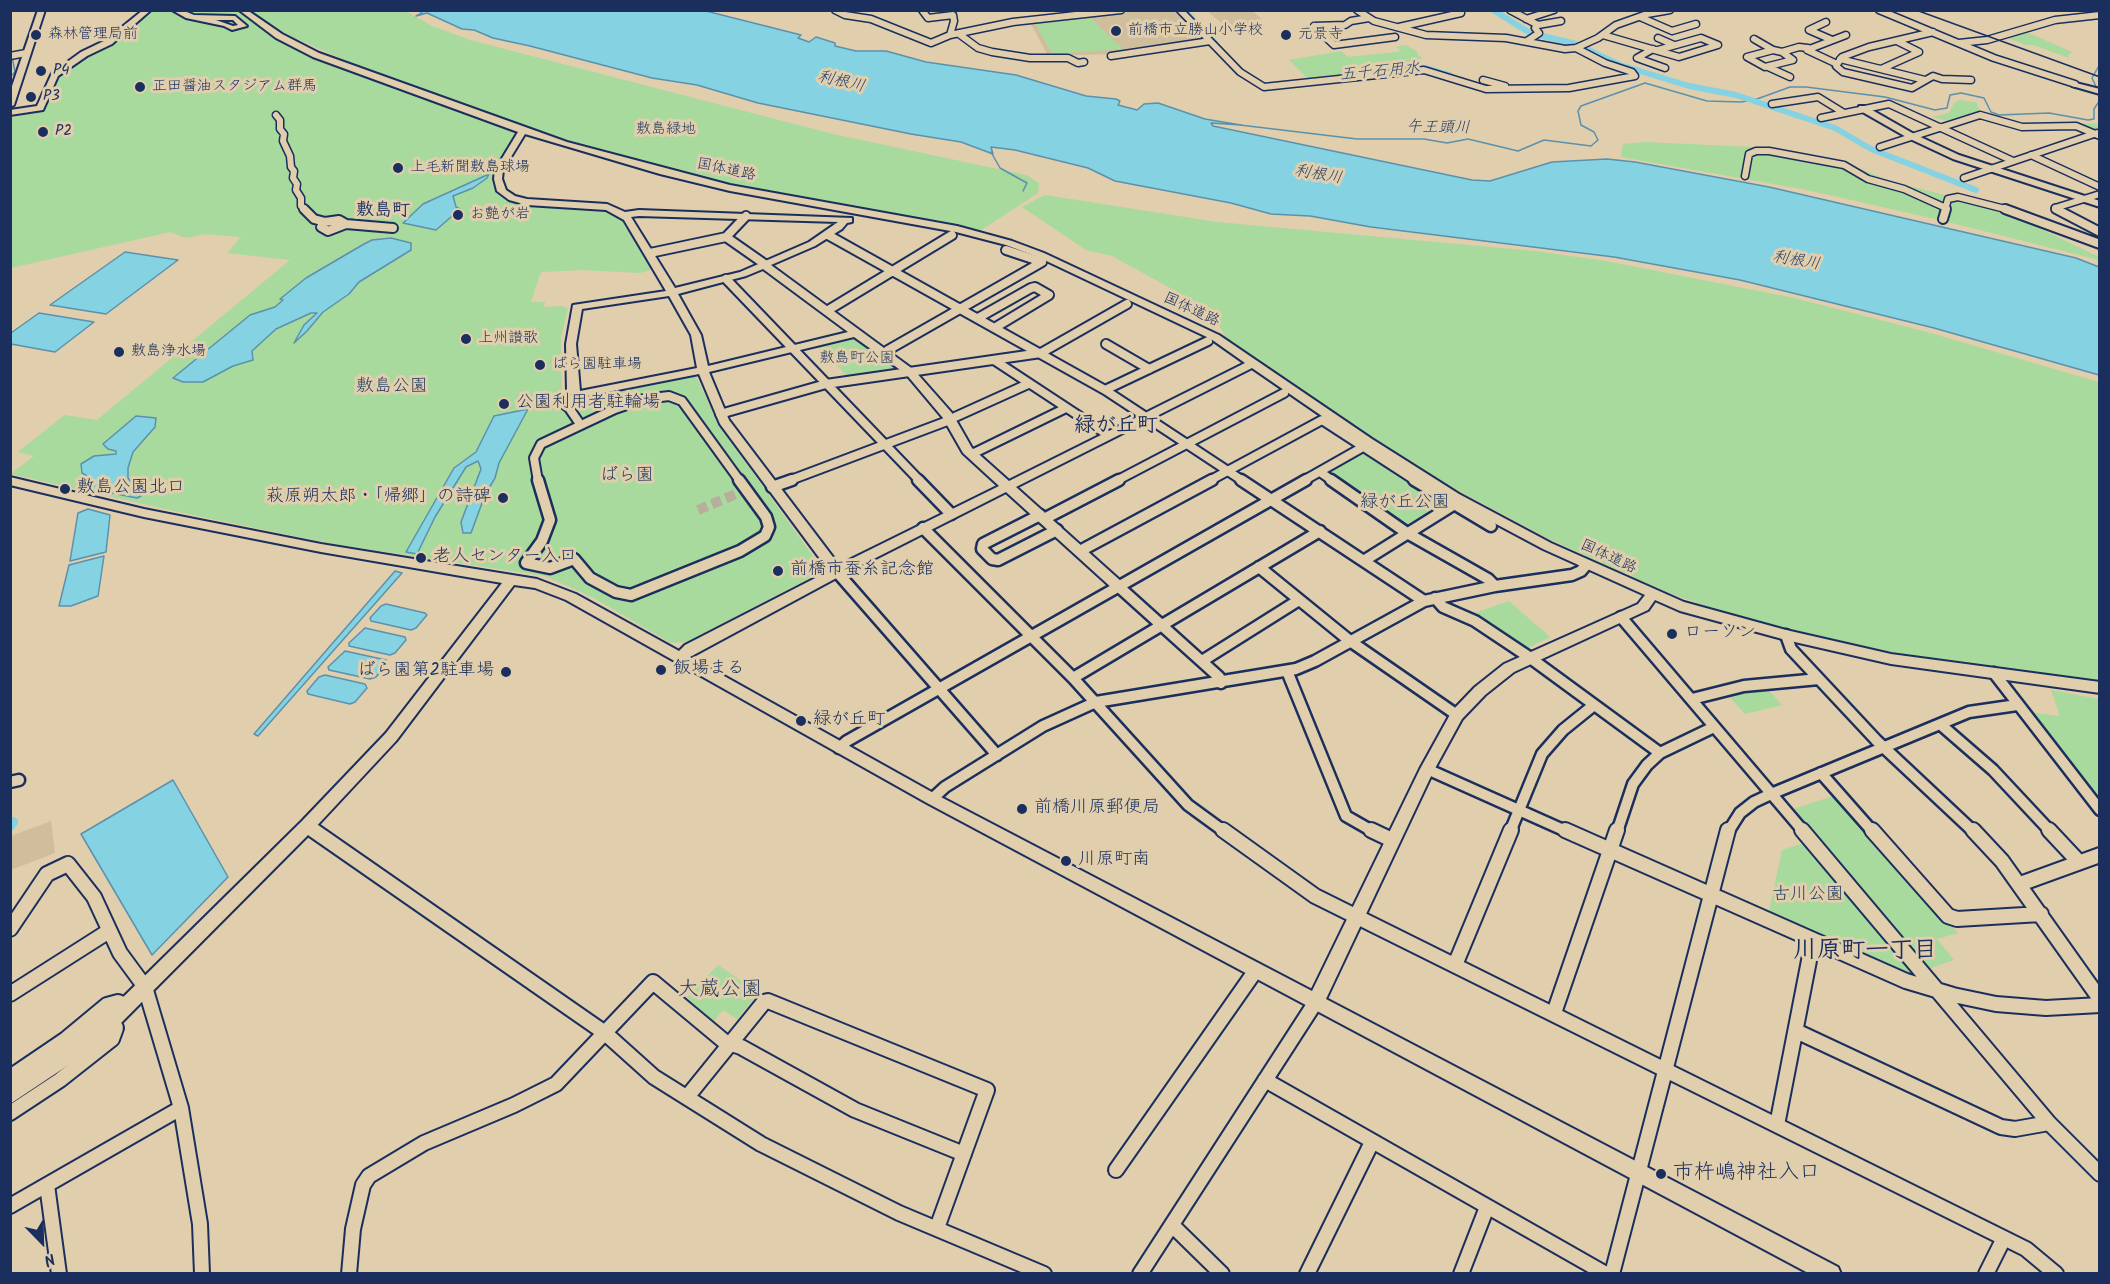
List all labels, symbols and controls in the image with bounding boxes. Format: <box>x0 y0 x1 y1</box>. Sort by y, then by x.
place label: 前橋市立勝山小学校 <box>1128 22 1263 40</box>
marker: 前橋市立勝山小学校 <box>1109 24 1123 38</box>
place label: 森林管理局前 <box>48 26 138 44</box>
place label: 元景寺 <box>1298 26 1343 44</box>
marker: 森林管理局前 <box>29 28 43 42</box>
marker: 元景寺 <box>1279 28 1293 42</box>
water label: 五千石用水 <box>1339 60 1421 86</box>
place label: P4 <box>53 62 69 80</box>
marker: P4 <box>34 64 48 78</box>
water label: 利根川 <box>815 68 867 98</box>
place label: 正田醤油スタジアム群馬 <box>152 78 317 96</box>
marker: 正田醤油スタジアム群馬 <box>133 80 147 94</box>
place label: P3 <box>43 88 60 106</box>
marker: P3 <box>24 90 38 104</box>
water label: 午王頭川 <box>1406 119 1470 139</box>
park label: 敷島緑地 <box>636 121 696 139</box>
place label: P2 <box>55 123 72 141</box>
marker: P2 <box>36 125 50 139</box>
street label: 国体道路 <box>695 156 757 186</box>
place label: 上毛新聞敷島球場 <box>410 159 530 177</box>
marker: 上毛新聞敷島球場 <box>391 161 405 175</box>
water label: 利根川 <box>1293 162 1343 190</box>
district label: 敷島町 <box>356 201 410 223</box>
place label: お艶が岩 <box>470 206 530 224</box>
marker: お艶が岩 <box>451 208 465 222</box>
water label: 利根川 <box>1771 248 1821 276</box>
street label: 国体道路 <box>1160 290 1222 332</box>
place label: 上州讃歌 <box>478 330 538 348</box>
marker: 上州讃歌 <box>459 332 473 346</box>
place label: 敷島浄水場 <box>131 343 206 361</box>
marker: 敷島浄水場 <box>112 345 126 359</box>
park label: 敷島町公園 <box>820 350 894 368</box>
place label: ばら園駐車場 <box>552 356 642 374</box>
marker: ばら園駐車場 <box>533 358 547 372</box>
park label: 敷島公園 <box>356 377 428 399</box>
place label: 公園利用者駐輪場 <box>516 393 660 415</box>
marker: 公園利用者駐輪場 <box>497 397 511 411</box>
district label: 緑が丘町 <box>1074 414 1158 440</box>
park label: ばら園 <box>600 466 654 488</box>
place label: 敷島公園北口 <box>77 478 185 500</box>
marker: 敷島公園北口 <box>58 482 72 496</box>
place label: 萩原朔太郎・「帰郷」の詩碑 <box>266 487 491 509</box>
marker: 萩原朔太郎・「帰郷」の詩碑 <box>496 491 510 505</box>
park label: 緑が丘公園 <box>1360 493 1450 515</box>
street label: 国体道路 <box>1577 537 1639 579</box>
place label: 老人センター入口 <box>433 547 577 569</box>
marker: 老人センター入口 <box>414 551 428 565</box>
place label: 前橋市蚕糸記念館 <box>790 560 934 582</box>
marker: 前橋市蚕糸記念館 <box>771 564 785 578</box>
place label: ローソン <box>1684 623 1756 645</box>
marker: ローソン <box>1665 627 1679 641</box>
place label: 飯場まる <box>673 659 745 681</box>
place label: ばら園第2駐車場 <box>358 661 494 683</box>
marker: 飯場まる <box>654 663 668 677</box>
marker: ばら園第2駐車場 <box>499 665 513 679</box>
place label: 緑が丘町 <box>813 710 885 732</box>
marker: 緑が丘町 <box>794 714 808 728</box>
place label: 前橋川原郵便局 <box>1034 798 1160 820</box>
marker: 前橋川原郵便局 <box>1015 802 1029 816</box>
place label: 川原町南 <box>1078 850 1150 872</box>
marker: 川原町南 <box>1059 854 1073 868</box>
park label: 古川公園 <box>1772 885 1844 907</box>
district label: 川原町一丁目 <box>1793 939 1937 967</box>
park label: 大蔵公園 <box>678 978 762 1004</box>
place label: 市杵嶋神社入口 <box>1673 1161 1820 1187</box>
marker: 市杵嶋神社入口 <box>1654 1167 1668 1181</box>
north arrow <box>12 1212 72 1272</box>
text: N <box>40 1246 59 1273</box>

